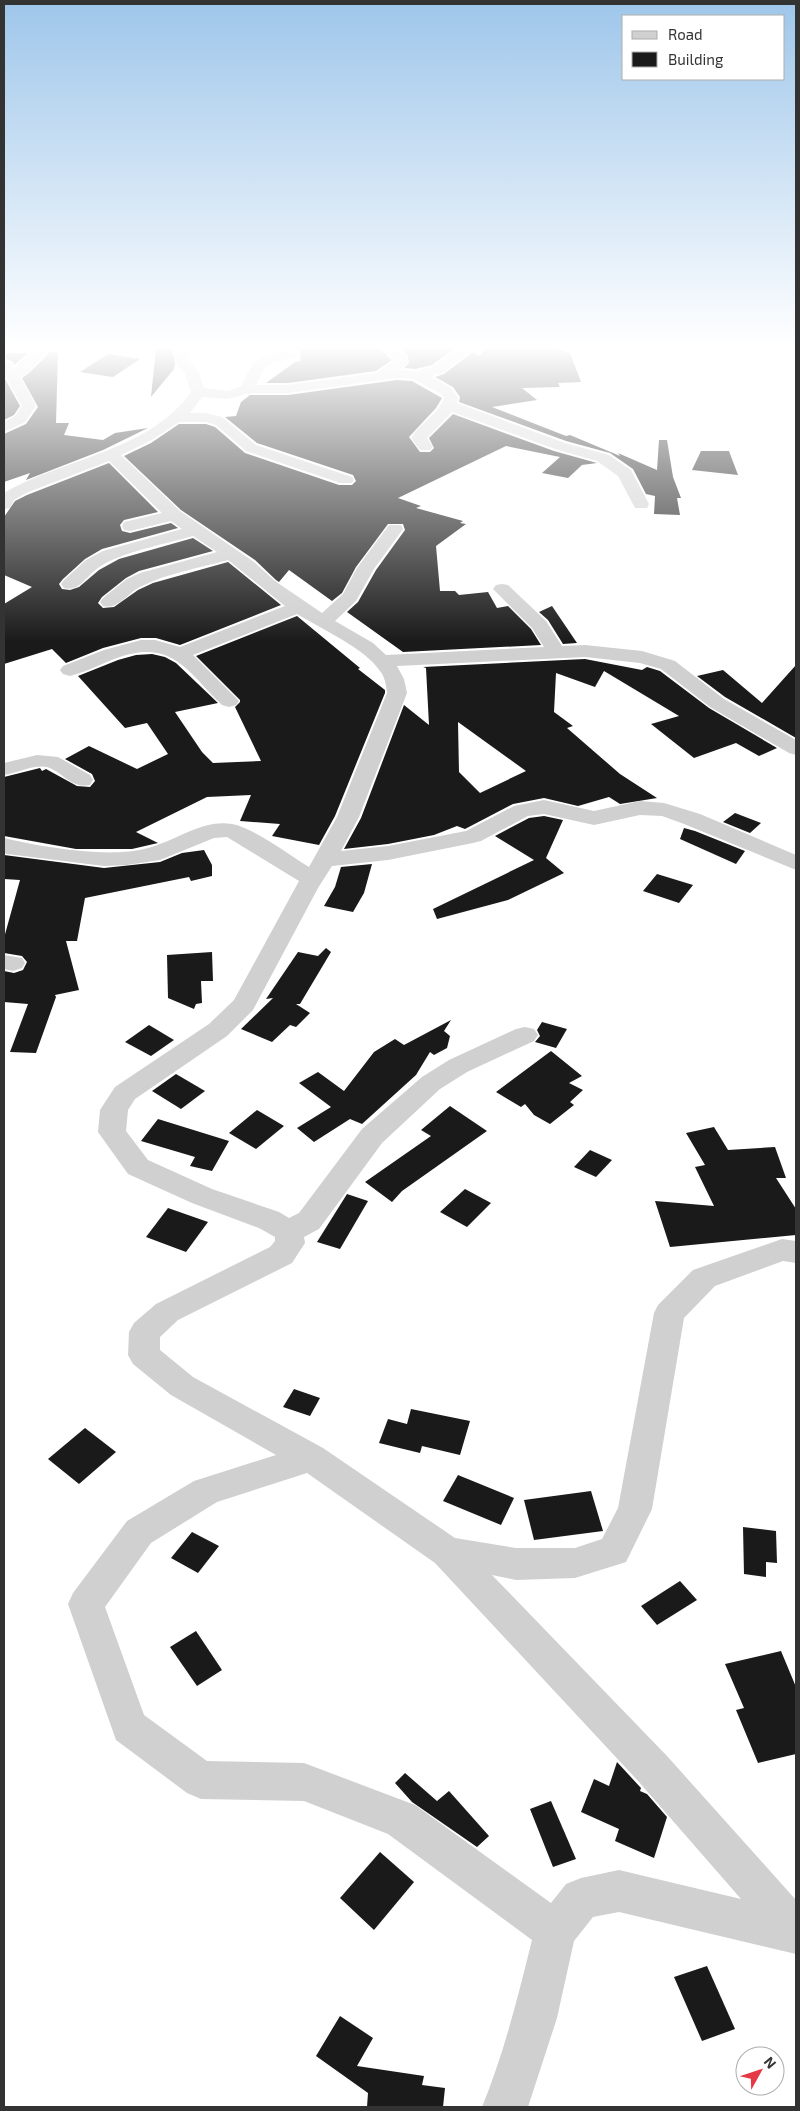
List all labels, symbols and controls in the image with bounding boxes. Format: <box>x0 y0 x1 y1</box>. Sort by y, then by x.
legend <box>622 15 785 80</box>
text: Road <box>668 25 703 43</box>
text: Building <box>668 50 724 68</box>
north arrow <box>735 2046 785 2096</box>
text: N <box>761 2053 780 2072</box>

